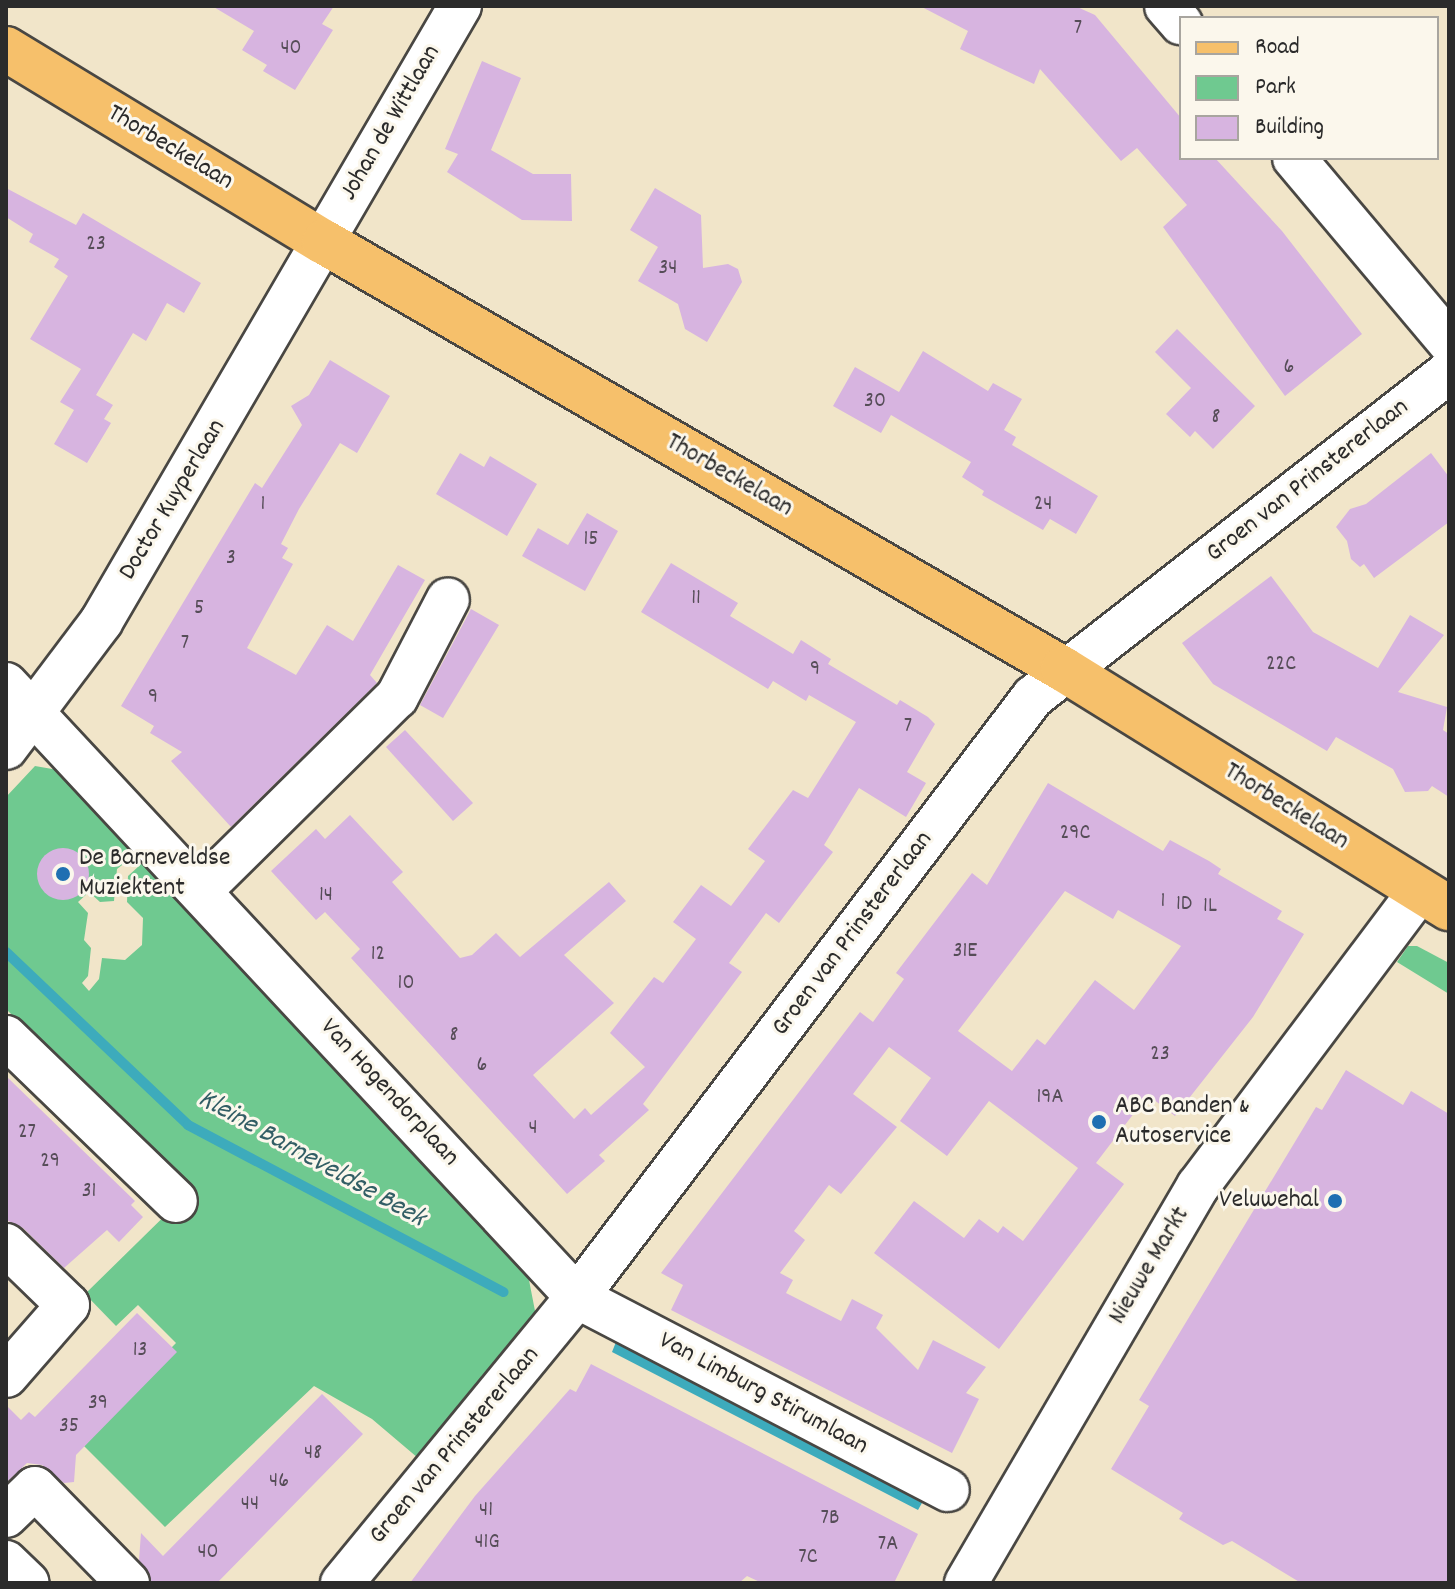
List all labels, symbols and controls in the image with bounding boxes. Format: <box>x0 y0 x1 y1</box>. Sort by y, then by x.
house number: 7 <box>1074 16 1082 42</box>
legend <box>1179 16 1439 160</box>
text: Road <box>1255 31 1300 65</box>
house number: 40 <box>280 36 302 62</box>
street label: Johan de Wittlaan <box>334 40 448 206</box>
text: Park <box>1255 71 1296 105</box>
street label: Thorbeckelaan <box>101 98 239 198</box>
text: Building <box>1255 111 1324 145</box>
house number: 23 <box>86 232 106 258</box>
house number: 34 <box>659 256 677 282</box>
house number: 6 <box>1284 355 1294 381</box>
house number: 30 <box>864 389 886 415</box>
street label: Groen van Prinstererlaan <box>1201 392 1415 570</box>
house number: 8 <box>1212 405 1220 431</box>
street label: Doctor Kuyperlaan <box>113 414 233 586</box>
street label: Thorbeckelaan <box>660 427 798 525</box>
house number: 1 <box>261 492 265 518</box>
house number: 24 <box>1034 492 1052 518</box>
house number: 15 <box>583 527 599 553</box>
house number: 3 <box>226 546 236 572</box>
house number: 11 <box>691 586 701 612</box>
house number: 5 <box>194 596 204 622</box>
house number: 7 <box>181 631 189 657</box>
house number: 22C <box>1266 652 1296 678</box>
house number: 9 <box>810 657 820 683</box>
house number: 9 <box>148 685 158 711</box>
house number: 7 <box>904 714 912 740</box>
street label: Thorbeckelaan <box>1218 756 1354 858</box>
house number: 29C <box>1060 821 1090 847</box>
street label: Groen van Prinstererlaan <box>766 825 940 1043</box>
place label: De Barneveldse Muziektent <box>79 843 230 904</box>
marker: De Barneveldse Muziektent <box>54 865 72 883</box>
house number: 14 <box>319 883 333 909</box>
house number: 1 <box>1161 889 1165 915</box>
house number: 1D <box>1176 892 1192 918</box>
house number: 1L <box>1203 894 1217 920</box>
house number: 31E <box>953 939 977 965</box>
house number: 12 <box>371 942 385 968</box>
house number: 10 <box>398 971 414 997</box>
street label: Van Hogendorplaan <box>313 1013 465 1173</box>
house number: 8 <box>450 1023 458 1049</box>
house number: 23 <box>1150 1042 1170 1068</box>
house number: 6 <box>477 1053 487 1079</box>
water label: Kleine Barneveldse Beek <box>192 1084 430 1236</box>
house number: 19A <box>1037 1085 1063 1111</box>
place label: ABC Banden & Autoservice <box>1115 1091 1250 1152</box>
marker: ABC Banden & Autoservice <box>1090 1113 1108 1131</box>
house number: 4 <box>528 1116 538 1142</box>
house number: 27 <box>18 1120 36 1146</box>
house number: 29 <box>40 1149 60 1175</box>
house number: 31 <box>82 1179 96 1205</box>
place label: Veluwehal <box>1219 1185 1319 1217</box>
marker: Veluwehal <box>1326 1192 1344 1210</box>
street label: Nieuwe Markt <box>1103 1202 1197 1330</box>
street label: Van Limburg Stirumlaan <box>653 1326 873 1462</box>
house number: 13 <box>133 1338 147 1364</box>
street label: Groen van Prinstererlaan <box>363 1341 547 1551</box>
house number: 39 <box>88 1391 108 1417</box>
house number: 35 <box>59 1414 79 1440</box>
house number: 48 <box>304 1441 322 1467</box>
house number: 46 <box>269 1469 289 1495</box>
house number: 44 <box>241 1492 259 1518</box>
house number: 41 <box>479 1498 493 1524</box>
house number: 7B <box>821 1506 839 1532</box>
house number: 41G <box>474 1530 500 1556</box>
house number: 7A <box>878 1532 898 1558</box>
house number: 40 <box>197 1540 219 1566</box>
house number: 7C <box>798 1545 818 1571</box>

